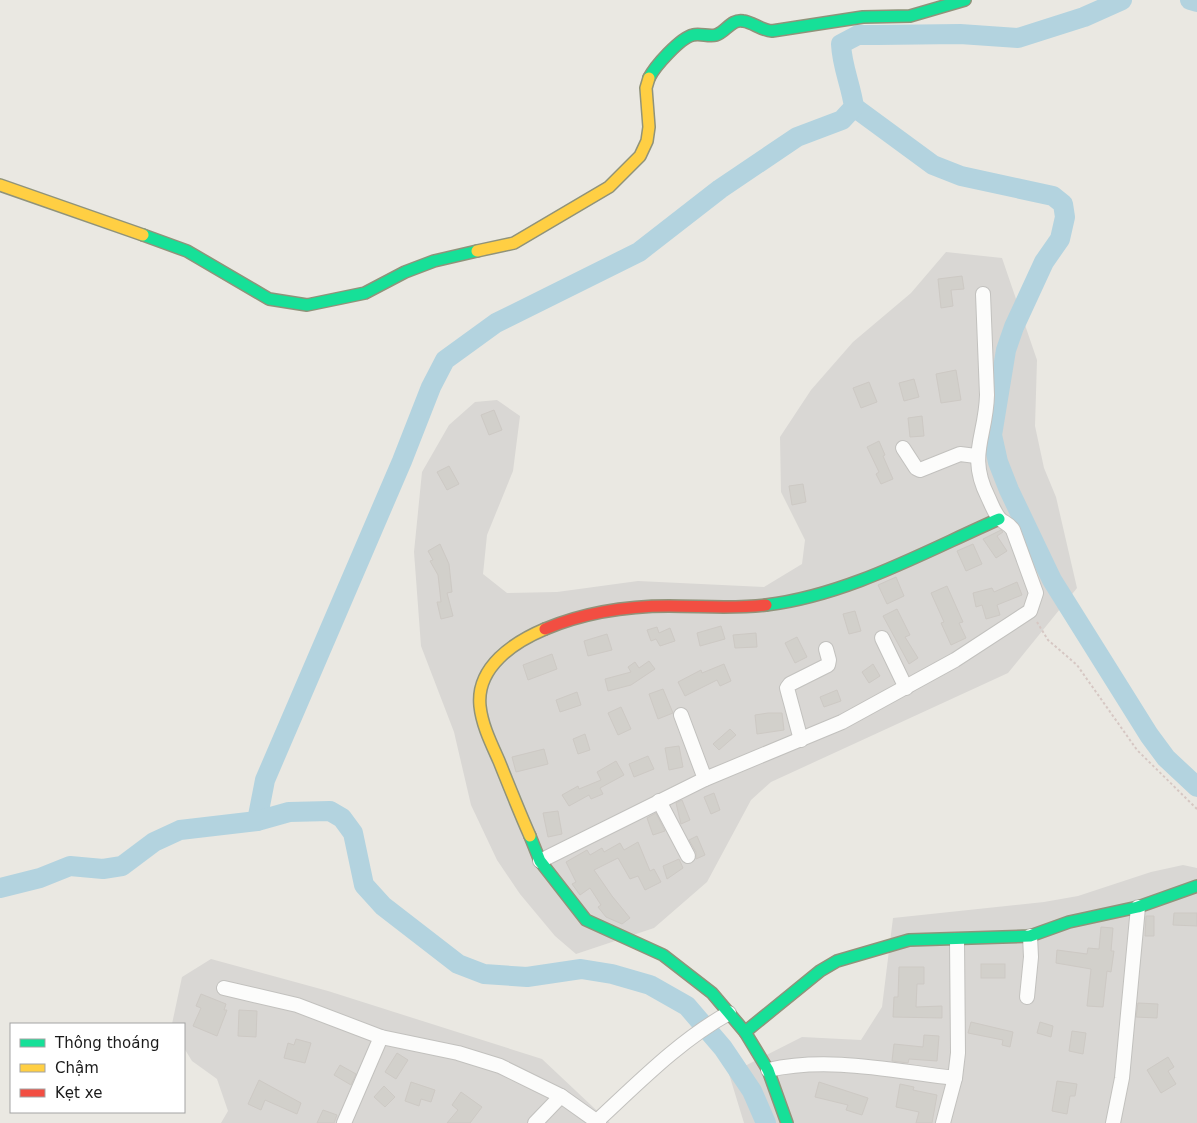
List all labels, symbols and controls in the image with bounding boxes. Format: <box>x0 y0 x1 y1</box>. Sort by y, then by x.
legend <box>10 1023 185 1113</box>
text: Thông thoáng <box>54 1034 159 1052</box>
text: Chậm <box>55 1059 99 1077</box>
text: Kẹt xe <box>55 1084 102 1102</box>

